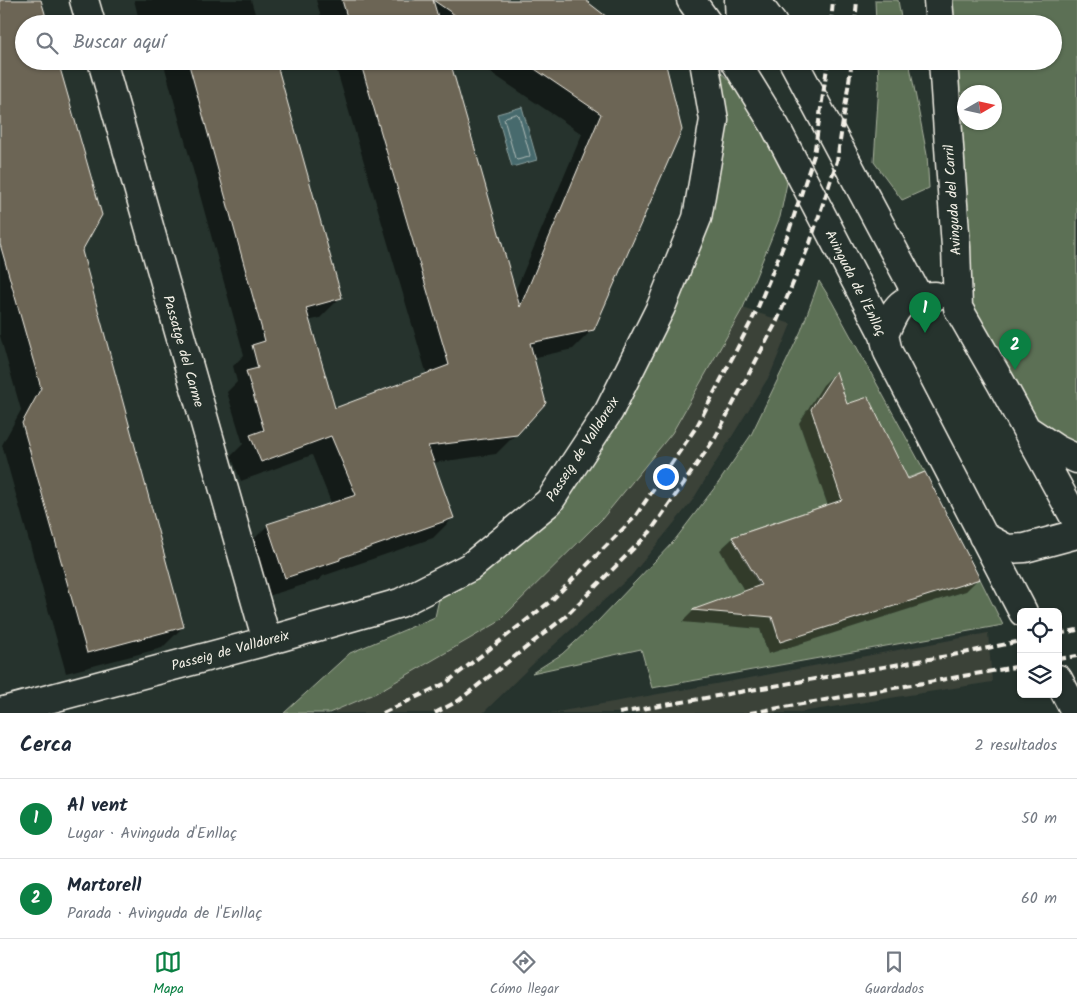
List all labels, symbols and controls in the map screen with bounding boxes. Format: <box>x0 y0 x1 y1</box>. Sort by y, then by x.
search box <box>15 15 1062 70</box>
text: Buscar aquí <box>73 28 165 58</box>
icon: search <box>33 29 61 57</box>
north arrow <box>957 85 1002 130</box>
street label: Avinguda del Carril <box>938 143 968 256</box>
street label: Avinguda de l'Enllaç <box>819 226 892 341</box>
street label: Passatge del Carme <box>156 292 210 411</box>
pin: 1 <box>909 292 941 333</box>
pin: 2 <box>999 329 1031 370</box>
street label: Passeig de Valldoreix <box>541 392 626 506</box>
your location <box>653 464 679 490</box>
map controls <box>1017 608 1062 698</box>
button: locate <box>1017 608 1062 653</box>
street label: Passeig de Valldoreix <box>169 624 293 677</box>
button: layers <box>1017 653 1062 698</box>
text: Cerca <box>20 729 72 762</box>
text: 2 resultados <box>975 733 1057 758</box>
text: Al vent <box>67 791 128 821</box>
text: 1 <box>34 806 38 831</box>
text: 50 m <box>1021 806 1057 831</box>
text: Lugar · Avinguda d'Enllaç <box>67 821 237 846</box>
text: Martorell <box>67 871 141 901</box>
text: 2 <box>31 886 41 911</box>
text: 60 m <box>1021 886 1057 911</box>
text: Parada · Avinguda de l'Enllaç <box>67 901 262 926</box>
tab: Mapa <box>153 948 184 1000</box>
tab: Cómo llegar <box>490 948 559 1000</box>
tab: Guardados <box>865 948 924 1000</box>

